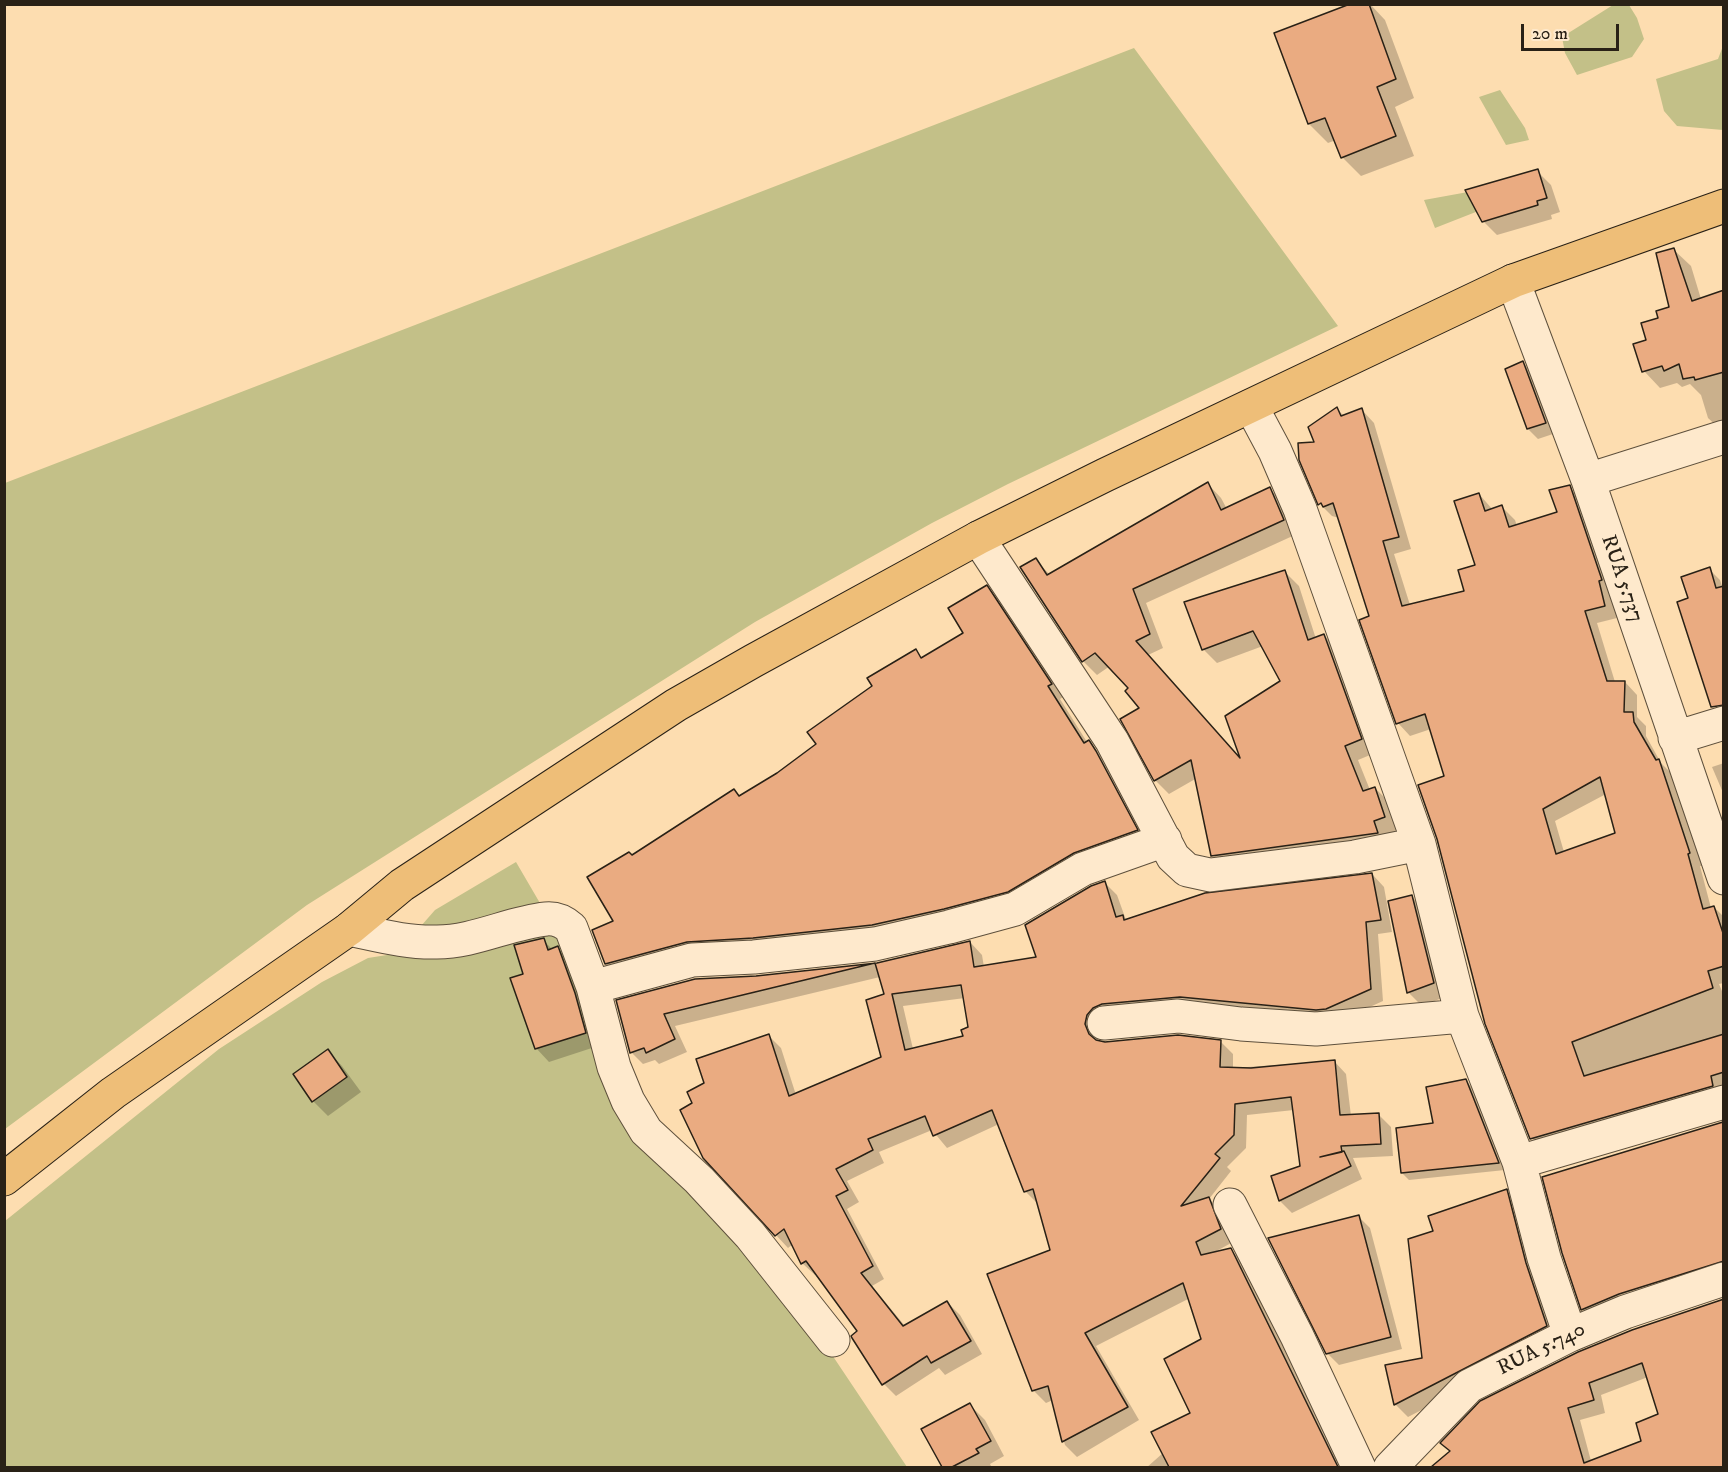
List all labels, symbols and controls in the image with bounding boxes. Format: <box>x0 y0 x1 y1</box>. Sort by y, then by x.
scale bar <box>1524 12 1622 50</box>
text: 20 m <box>1532 23 1568 45</box>
street label: RUA 5.737 <box>1594 532 1648 626</box>
street label: RUA 5.740 <box>1494 1318 1590 1382</box>

